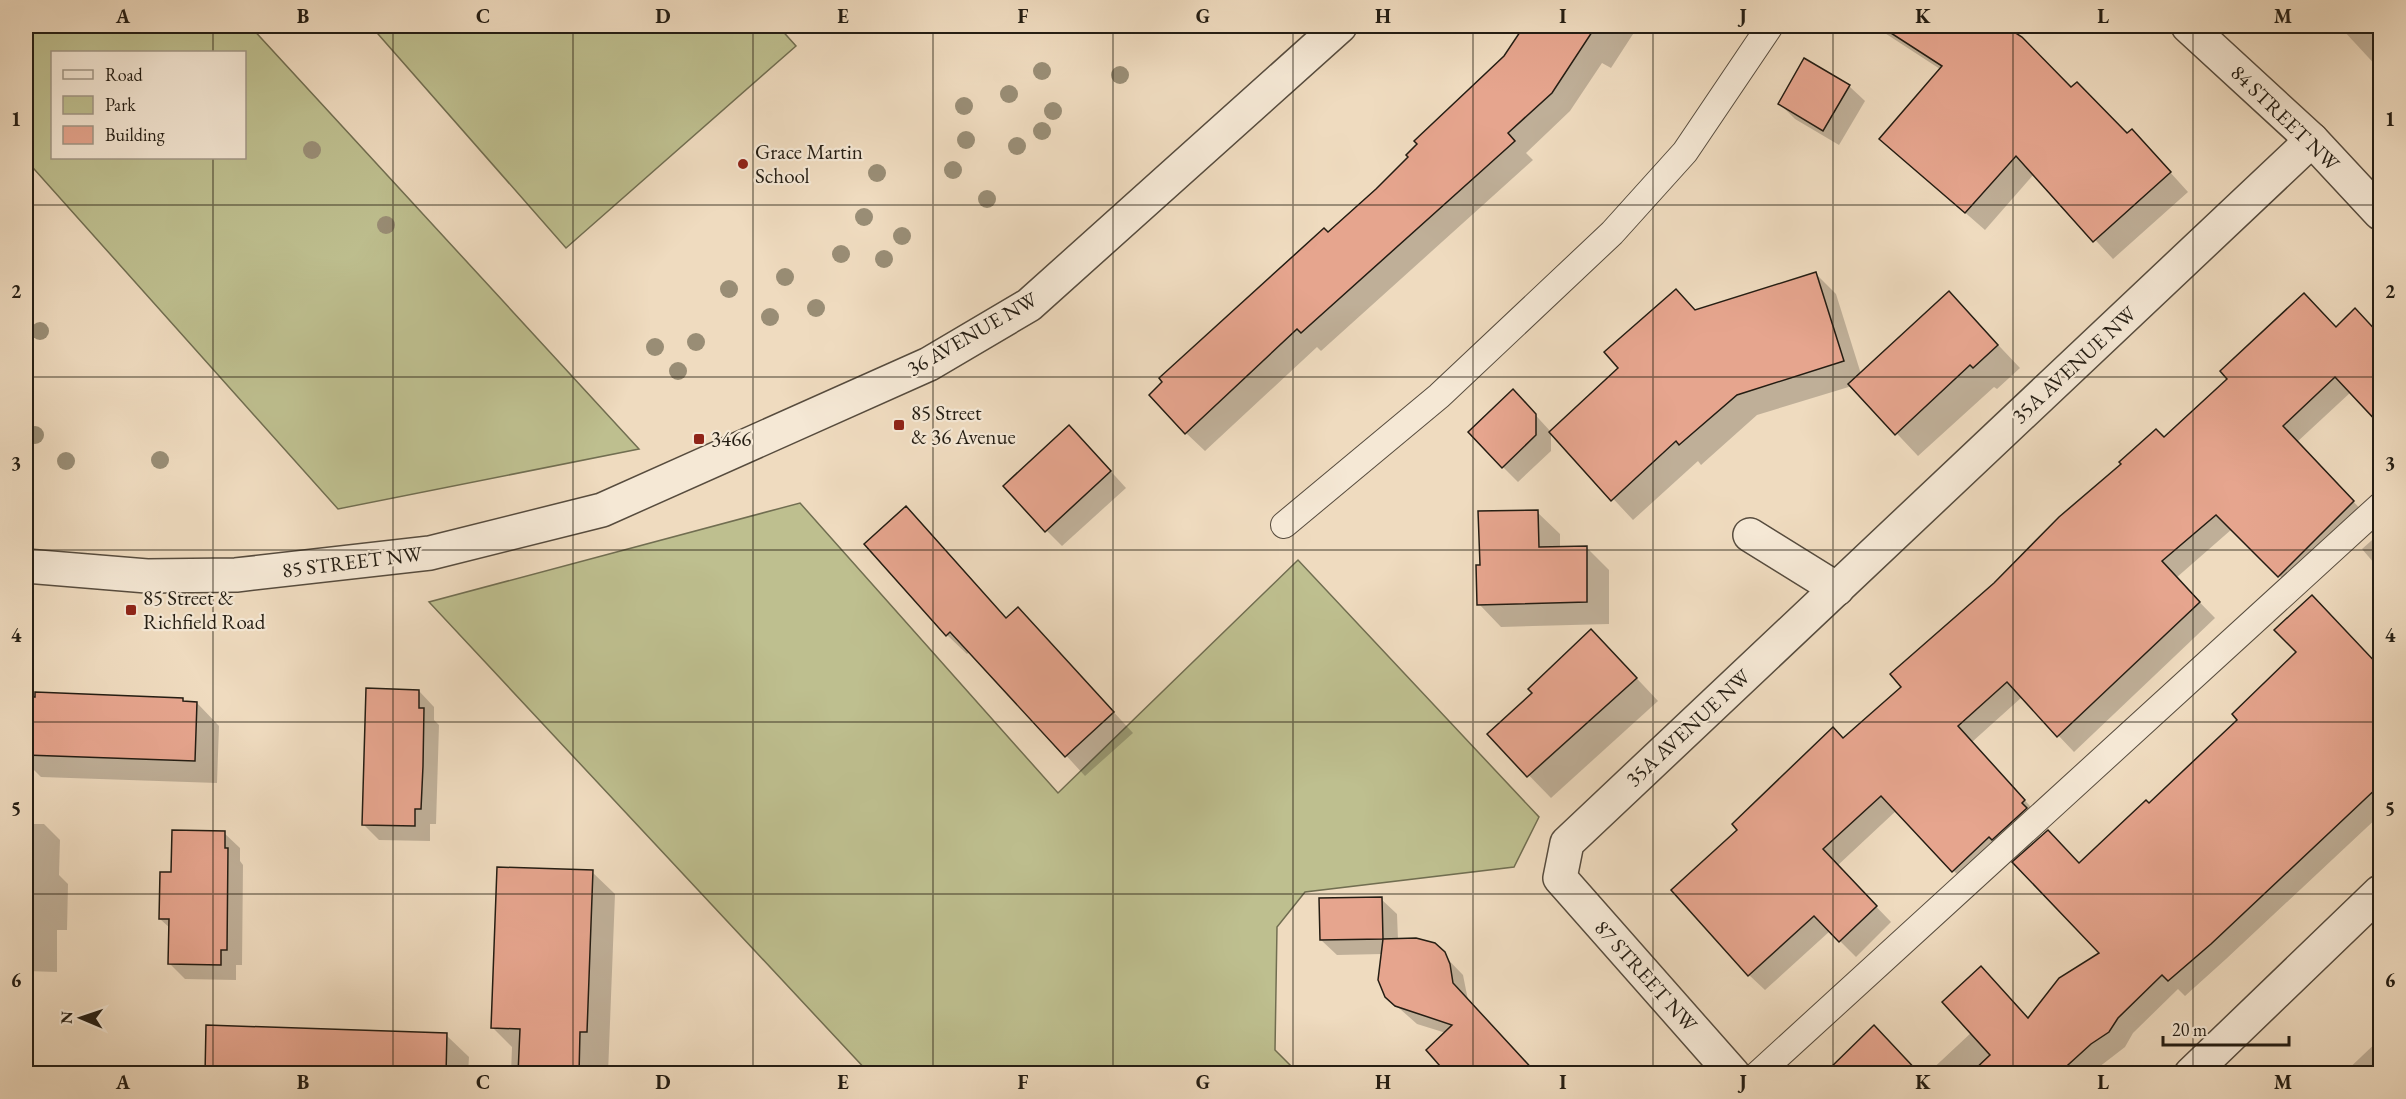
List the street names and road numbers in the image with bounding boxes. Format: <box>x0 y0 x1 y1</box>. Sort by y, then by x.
street label: 84 STREET NW <box>2225 59 2346 177</box>
street label: 36 AVENUE NW <box>902 285 1042 382</box>
street label: 35A AVENUE NW <box>2006 300 2142 429</box>
street label: 85 STREET NW <box>280 539 424 583</box>
street label: 35A AVENUE NW <box>1620 663 1756 792</box>
street label: 87 STREET NW <box>1589 914 1704 1038</box>

